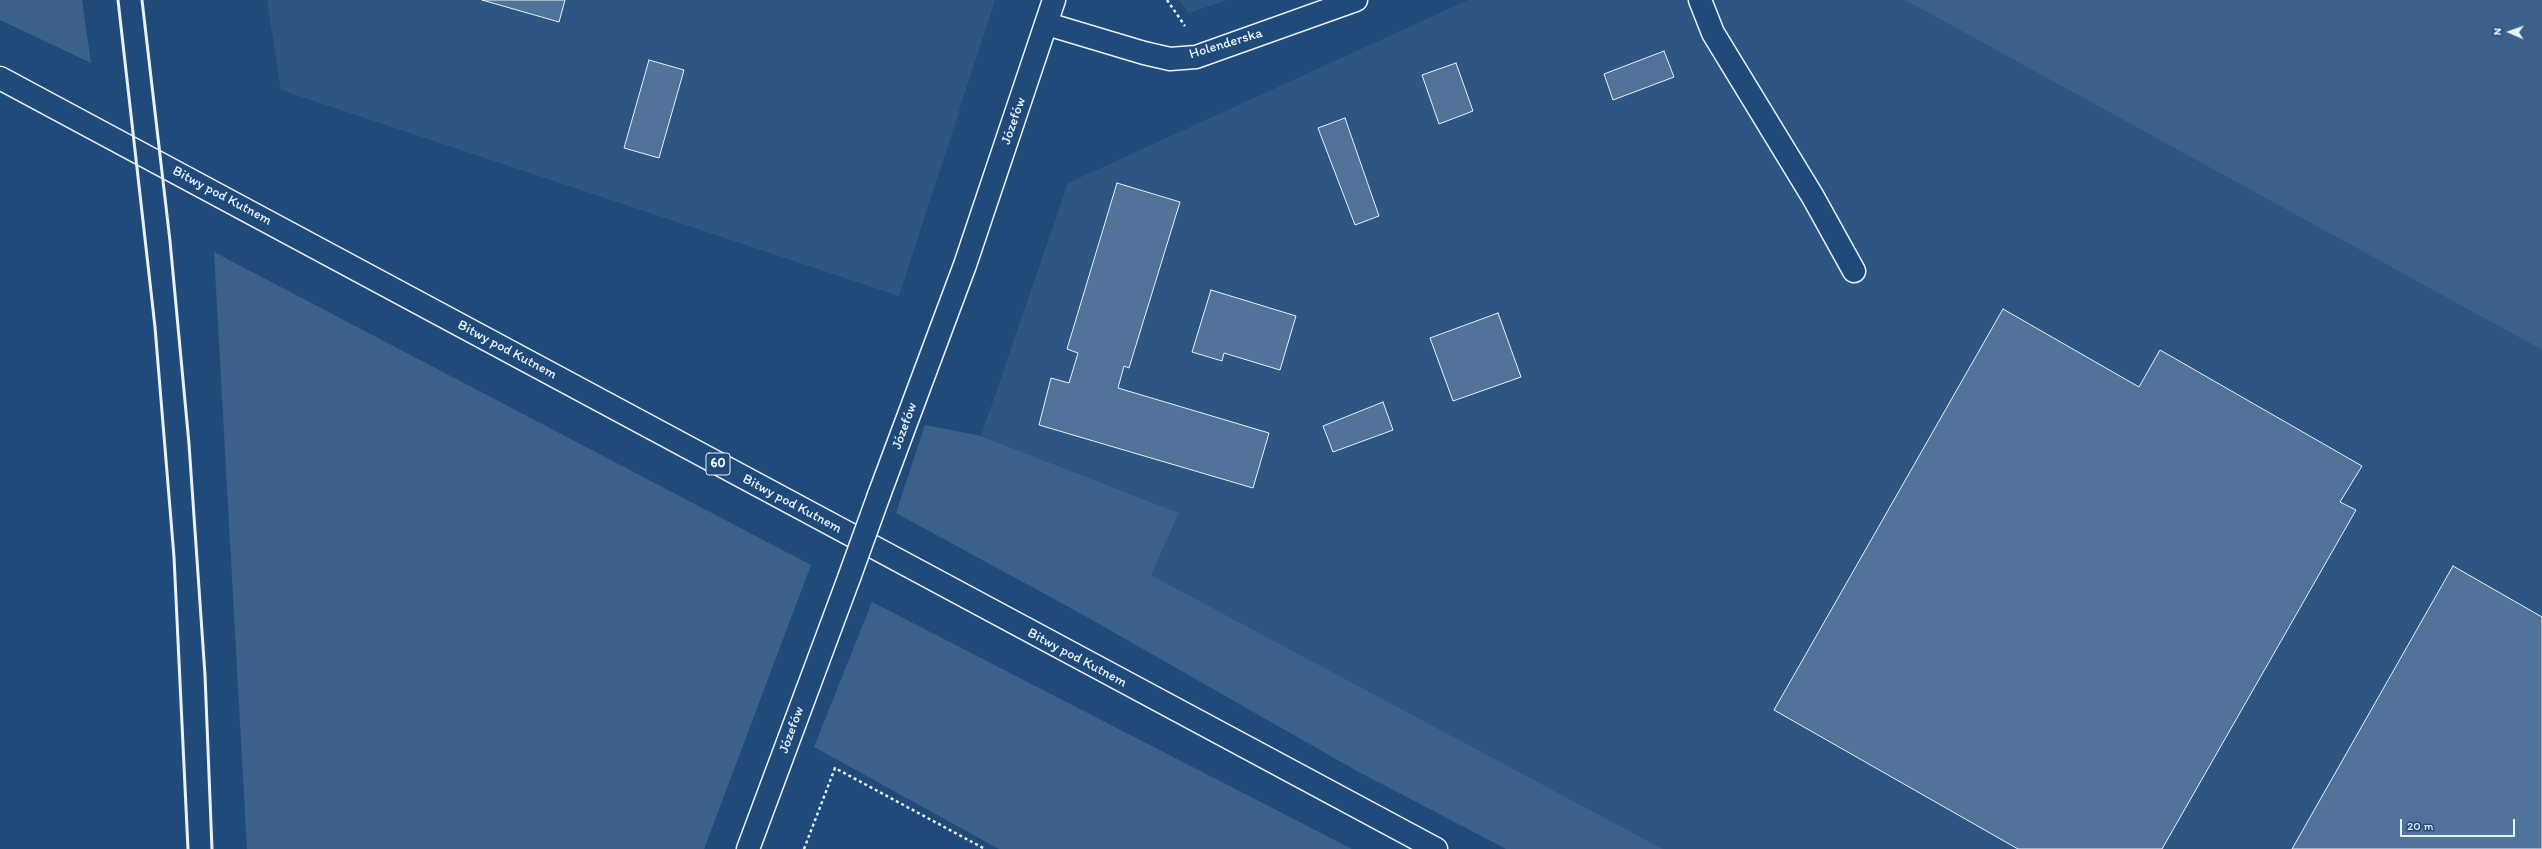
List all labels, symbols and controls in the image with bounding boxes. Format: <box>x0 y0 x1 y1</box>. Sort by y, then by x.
north arrow <box>2490 12 2530 52</box>
street label: Holenderska <box>1187 25 1265 63</box>
text: N <box>2491 28 2504 36</box>
street label: Józefów <box>998 95 1030 147</box>
street label: Bitwy pod Kutnem <box>169 163 275 229</box>
street label: Bitwy pod Kutnem <box>454 317 560 383</box>
street label: Józefów <box>889 400 921 452</box>
road number: 60 <box>706 453 730 475</box>
street label: Bitwy pod Kutnem <box>739 471 845 537</box>
street label: Bitwy pod Kutnem <box>1024 625 1130 691</box>
street label: Józefów <box>776 704 808 756</box>
scale bar <box>2402 811 2517 837</box>
text: 20 m <box>2407 819 2434 833</box>

